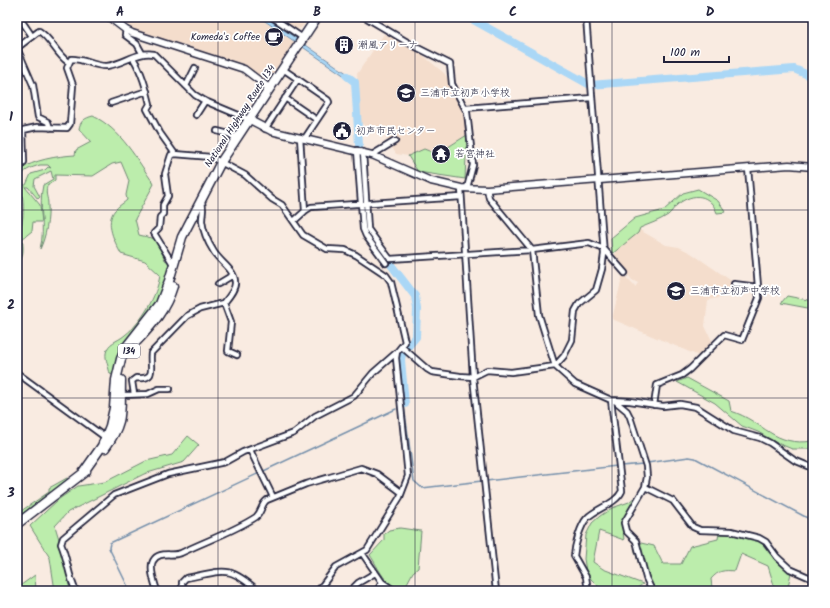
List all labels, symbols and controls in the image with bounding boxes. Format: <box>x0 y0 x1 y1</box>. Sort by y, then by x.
text: A <box>116 2 124 23</box>
text: B <box>313 2 321 23</box>
text: C <box>509 2 517 23</box>
text: D <box>706 2 715 23</box>
cafe icon: Komeda's Coffee <box>263 26 285 48</box>
place label: Komeda's Coffee <box>191 29 260 45</box>
building icon: 潮風アリーナ <box>333 34 355 56</box>
place label: 潮風アリーナ <box>358 37 418 53</box>
scale bar <box>664 38 729 64</box>
text: 100 m <box>670 43 701 62</box>
street label: National Highway Route 134 <box>201 61 280 171</box>
school or university icon: 三浦市立初声小学校 <box>395 82 417 104</box>
place label: 三浦市立初声小学校 <box>420 85 510 101</box>
text: 1 <box>9 107 13 128</box>
public building icon: 初声市民センター <box>331 120 353 142</box>
place label: 初声市民センター <box>356 123 436 139</box>
temple icon: 若宮神社 <box>430 143 452 165</box>
place label: 若宮神社 <box>455 146 495 162</box>
school or university icon: 三浦市立初声中学校 <box>665 280 687 302</box>
place label: 三浦市立初声中学校 <box>690 283 780 299</box>
text: 2 <box>7 295 15 316</box>
road number: 134 <box>118 344 140 358</box>
text: 3 <box>6 483 15 504</box>

